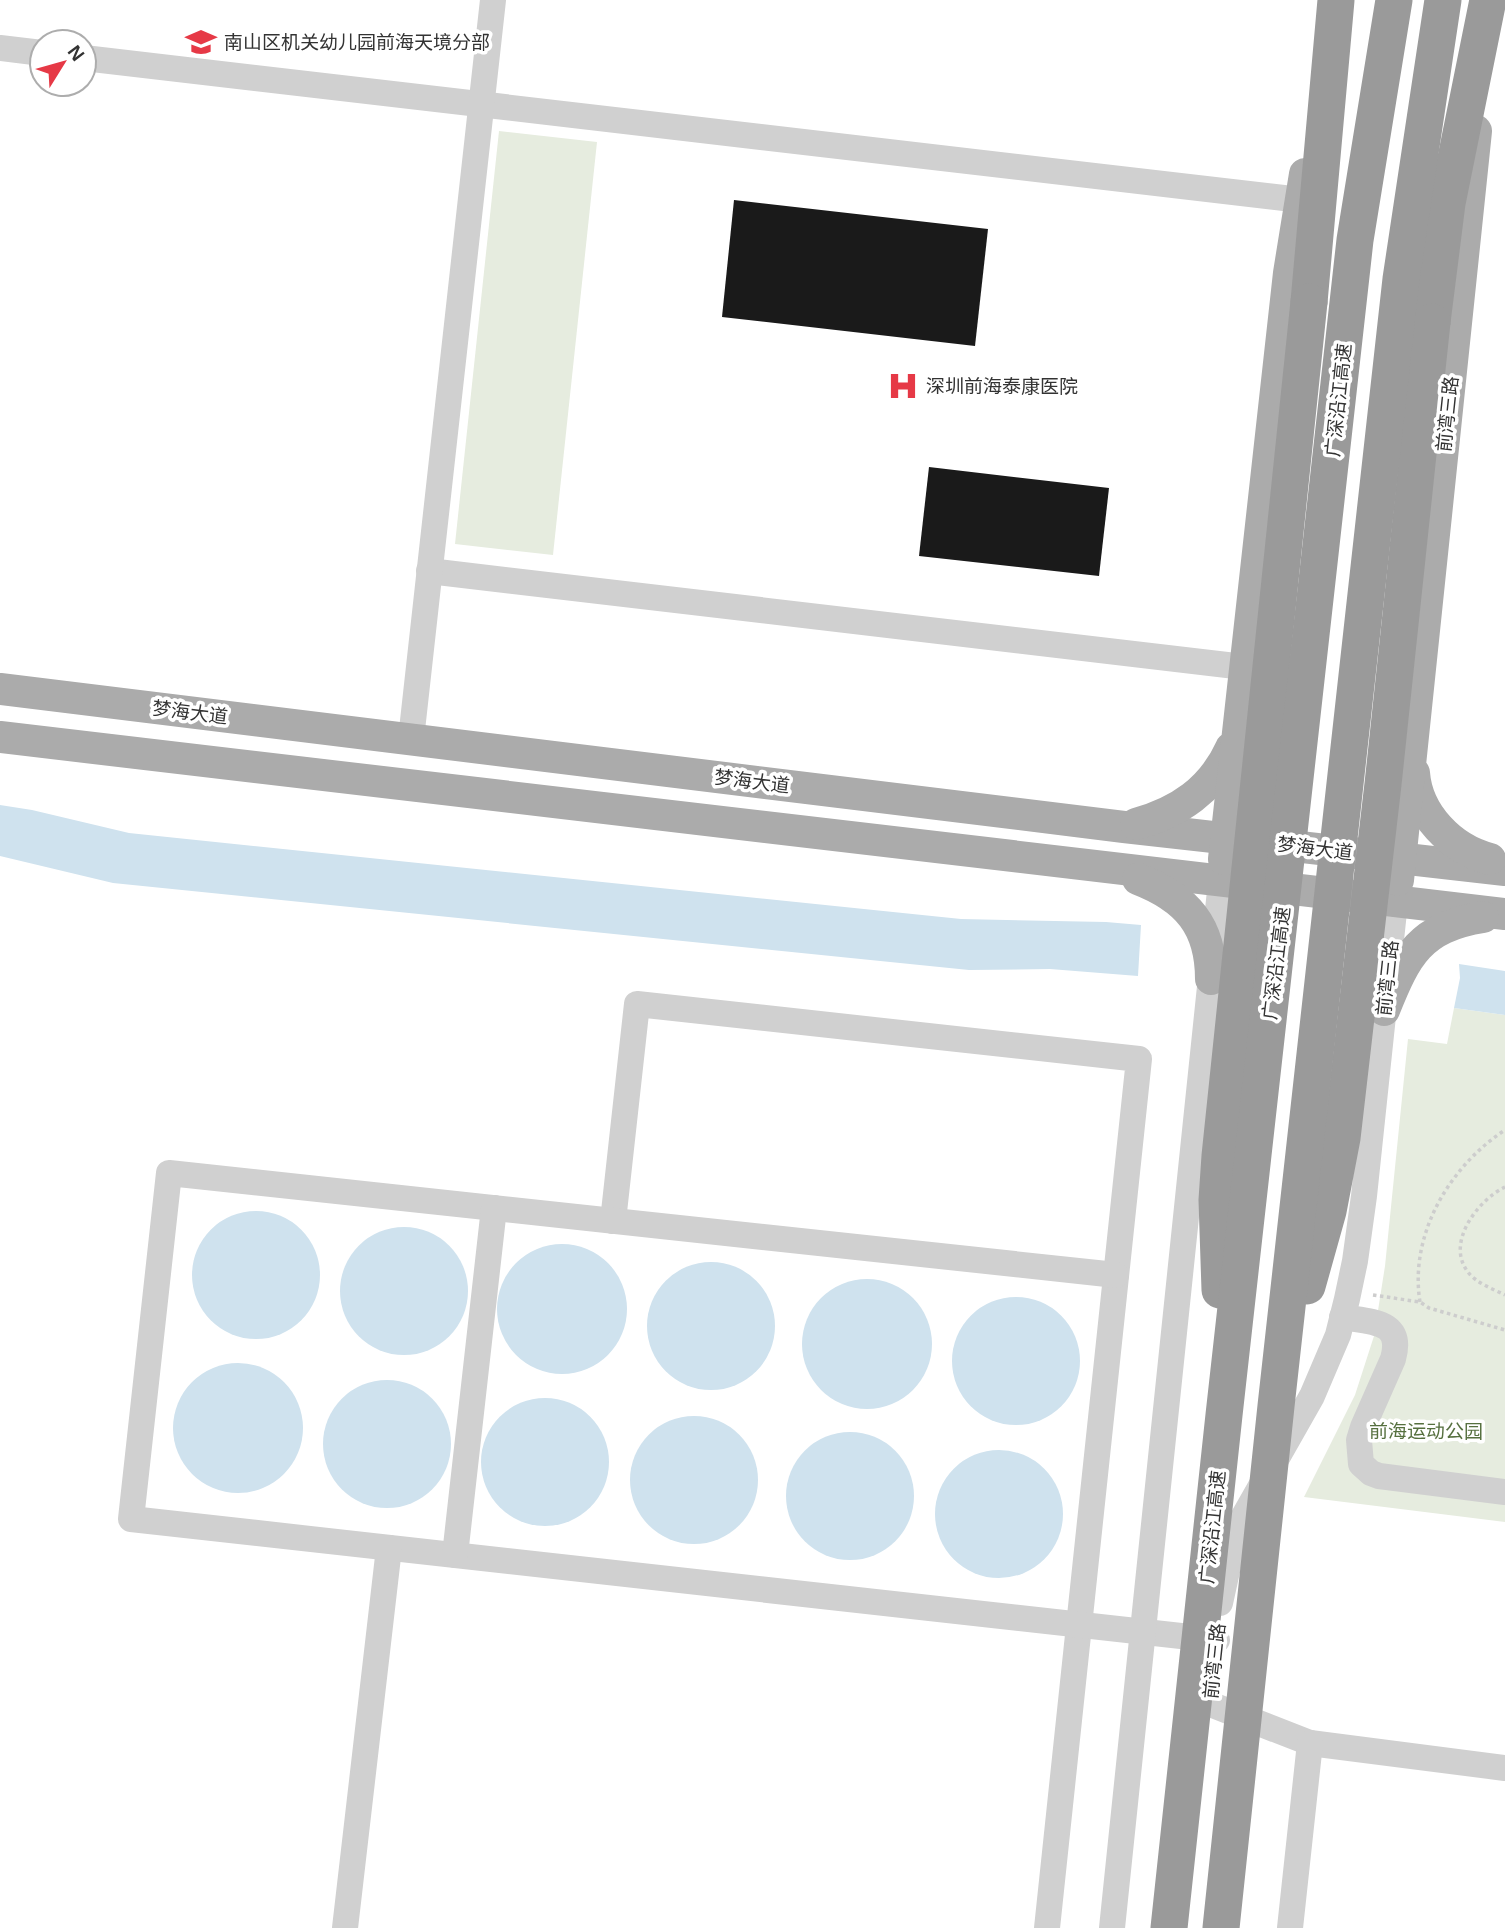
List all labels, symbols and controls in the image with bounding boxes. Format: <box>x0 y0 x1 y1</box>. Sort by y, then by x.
school or university icon: 南山区机关幼儿园前海天境分部 <box>184 25 218 59</box>
north arrow <box>28 28 98 98</box>
place label: 南山区机关幼儿园前海天境分部 <box>224 32 490 53</box>
text: N <box>64 41 89 65</box>
street label: 广深沿江高速 <box>1322 342 1355 458</box>
hospital icon: 深圳前海泰康医院 <box>886 369 920 403</box>
street label: 前湾三路 <box>1433 375 1462 453</box>
place label: 深圳前海泰康医院 <box>926 376 1078 397</box>
street label: 梦海大道 <box>151 697 229 728</box>
street label: 梦海大道 <box>713 766 791 797</box>
street label: 梦海大道 <box>1276 833 1354 864</box>
street label: 广深沿江高速 <box>1259 905 1294 1021</box>
street label: 前湾三路 <box>1373 939 1402 1017</box>
park label: 前海运动公园 <box>1369 1421 1483 1442</box>
street label: 广深沿江高速 <box>1196 1469 1229 1585</box>
street label: 前湾三路 <box>1200 1622 1229 1700</box>

